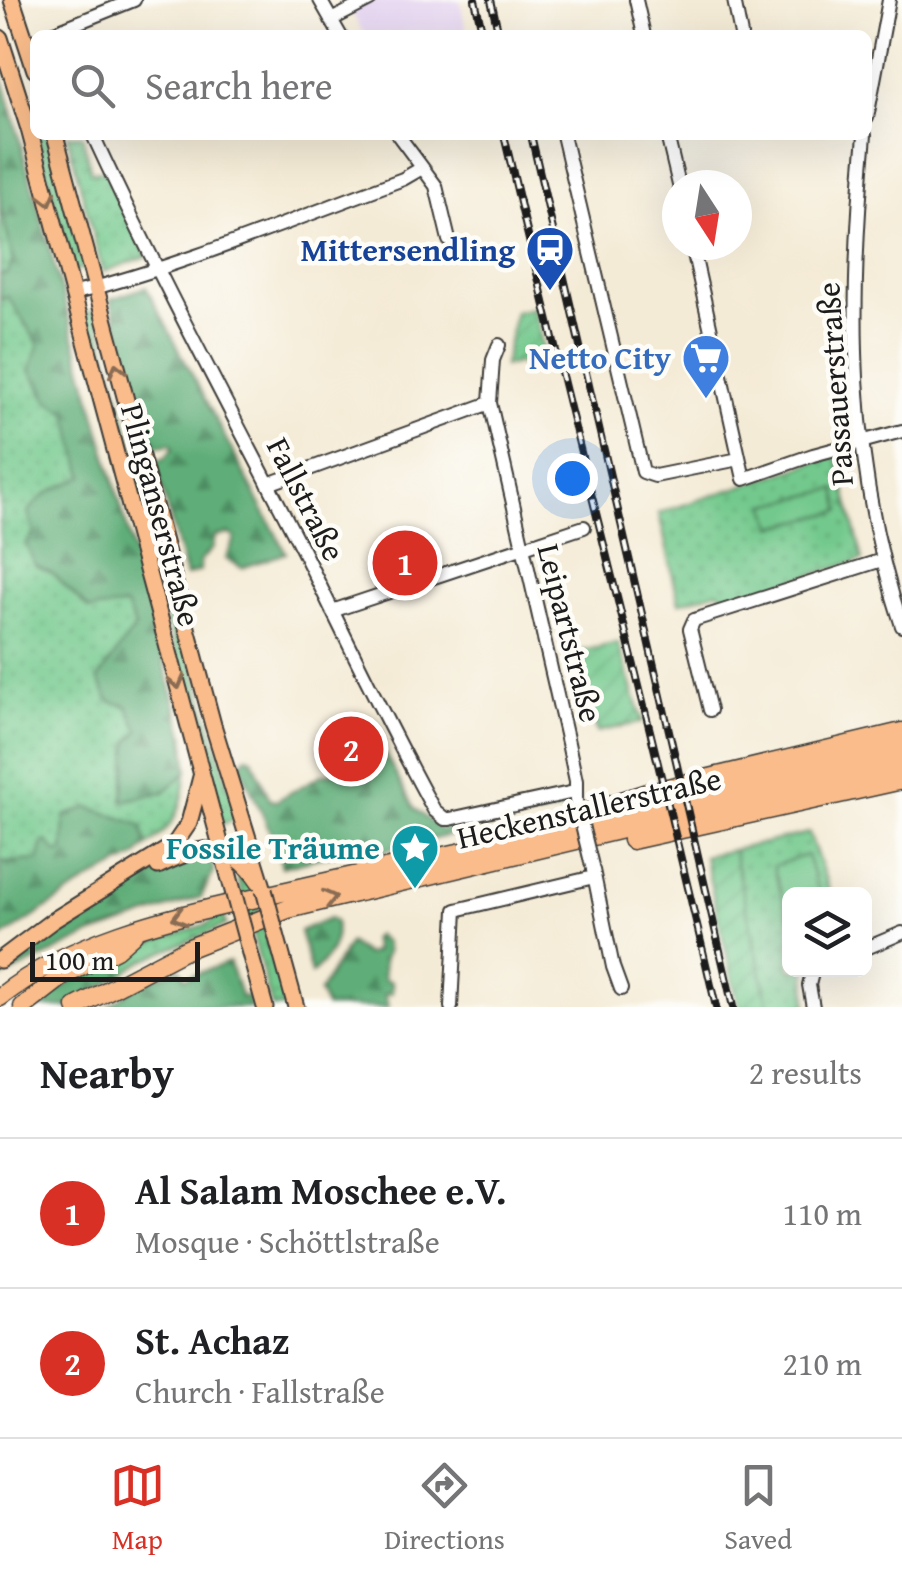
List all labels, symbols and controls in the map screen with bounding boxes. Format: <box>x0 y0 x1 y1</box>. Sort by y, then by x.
search box <box>30 30 872 140</box>
text: Search here <box>145 57 333 113</box>
icon: search <box>65 58 120 113</box>
north arrow <box>662 170 752 260</box>
one-way arrow <box>36 190 57 207</box>
station icon: Mittersendling <box>524 224 576 292</box>
place label: Mittersendling <box>301 226 515 273</box>
street label: Passauerstraße <box>804 281 865 488</box>
supermarket icon: Netto City <box>680 332 732 400</box>
place label: Netto City <box>529 334 672 381</box>
one-way arrow <box>108 362 129 379</box>
street label: Plinganserstraße <box>109 398 214 631</box>
street label: Fallstraße <box>255 429 358 569</box>
your location <box>547 453 598 504</box>
pin: 1 <box>372 526 438 600</box>
street label: Leipartstraße <box>526 539 615 727</box>
one-way arrow <box>166 673 187 690</box>
pin: 2 <box>318 712 384 786</box>
street label: Heckenstallerstraße <box>452 754 726 861</box>
place icon: Fossile Träume <box>389 822 441 890</box>
place label: Fossile Träume <box>166 824 380 871</box>
map controls <box>782 887 872 977</box>
button: layers <box>782 887 872 977</box>
one-way arrow <box>321 889 338 910</box>
one-way arrow <box>171 906 188 927</box>
scale bar <box>30 937 200 981</box>
text: 100 m <box>45 939 114 980</box>
text: Nearby <box>40 1042 174 1103</box>
text: 2 results <box>749 1049 862 1096</box>
text: Al Salam Moschee e.V. <box>135 1162 506 1218</box>
text: 1 <box>64 1190 81 1237</box>
text: 110 m <box>783 1190 862 1237</box>
text: Mosque · Schöttlstraße <box>135 1218 440 1265</box>
text: St. Achaz <box>135 1312 290 1368</box>
text: 2 <box>64 1340 81 1387</box>
text: 210 m <box>783 1340 862 1387</box>
text: Church · Fallstraße <box>135 1368 385 1415</box>
tab: Map <box>110 1458 165 1559</box>
tab: Directions <box>384 1458 505 1559</box>
tab: Saved <box>724 1458 792 1559</box>

